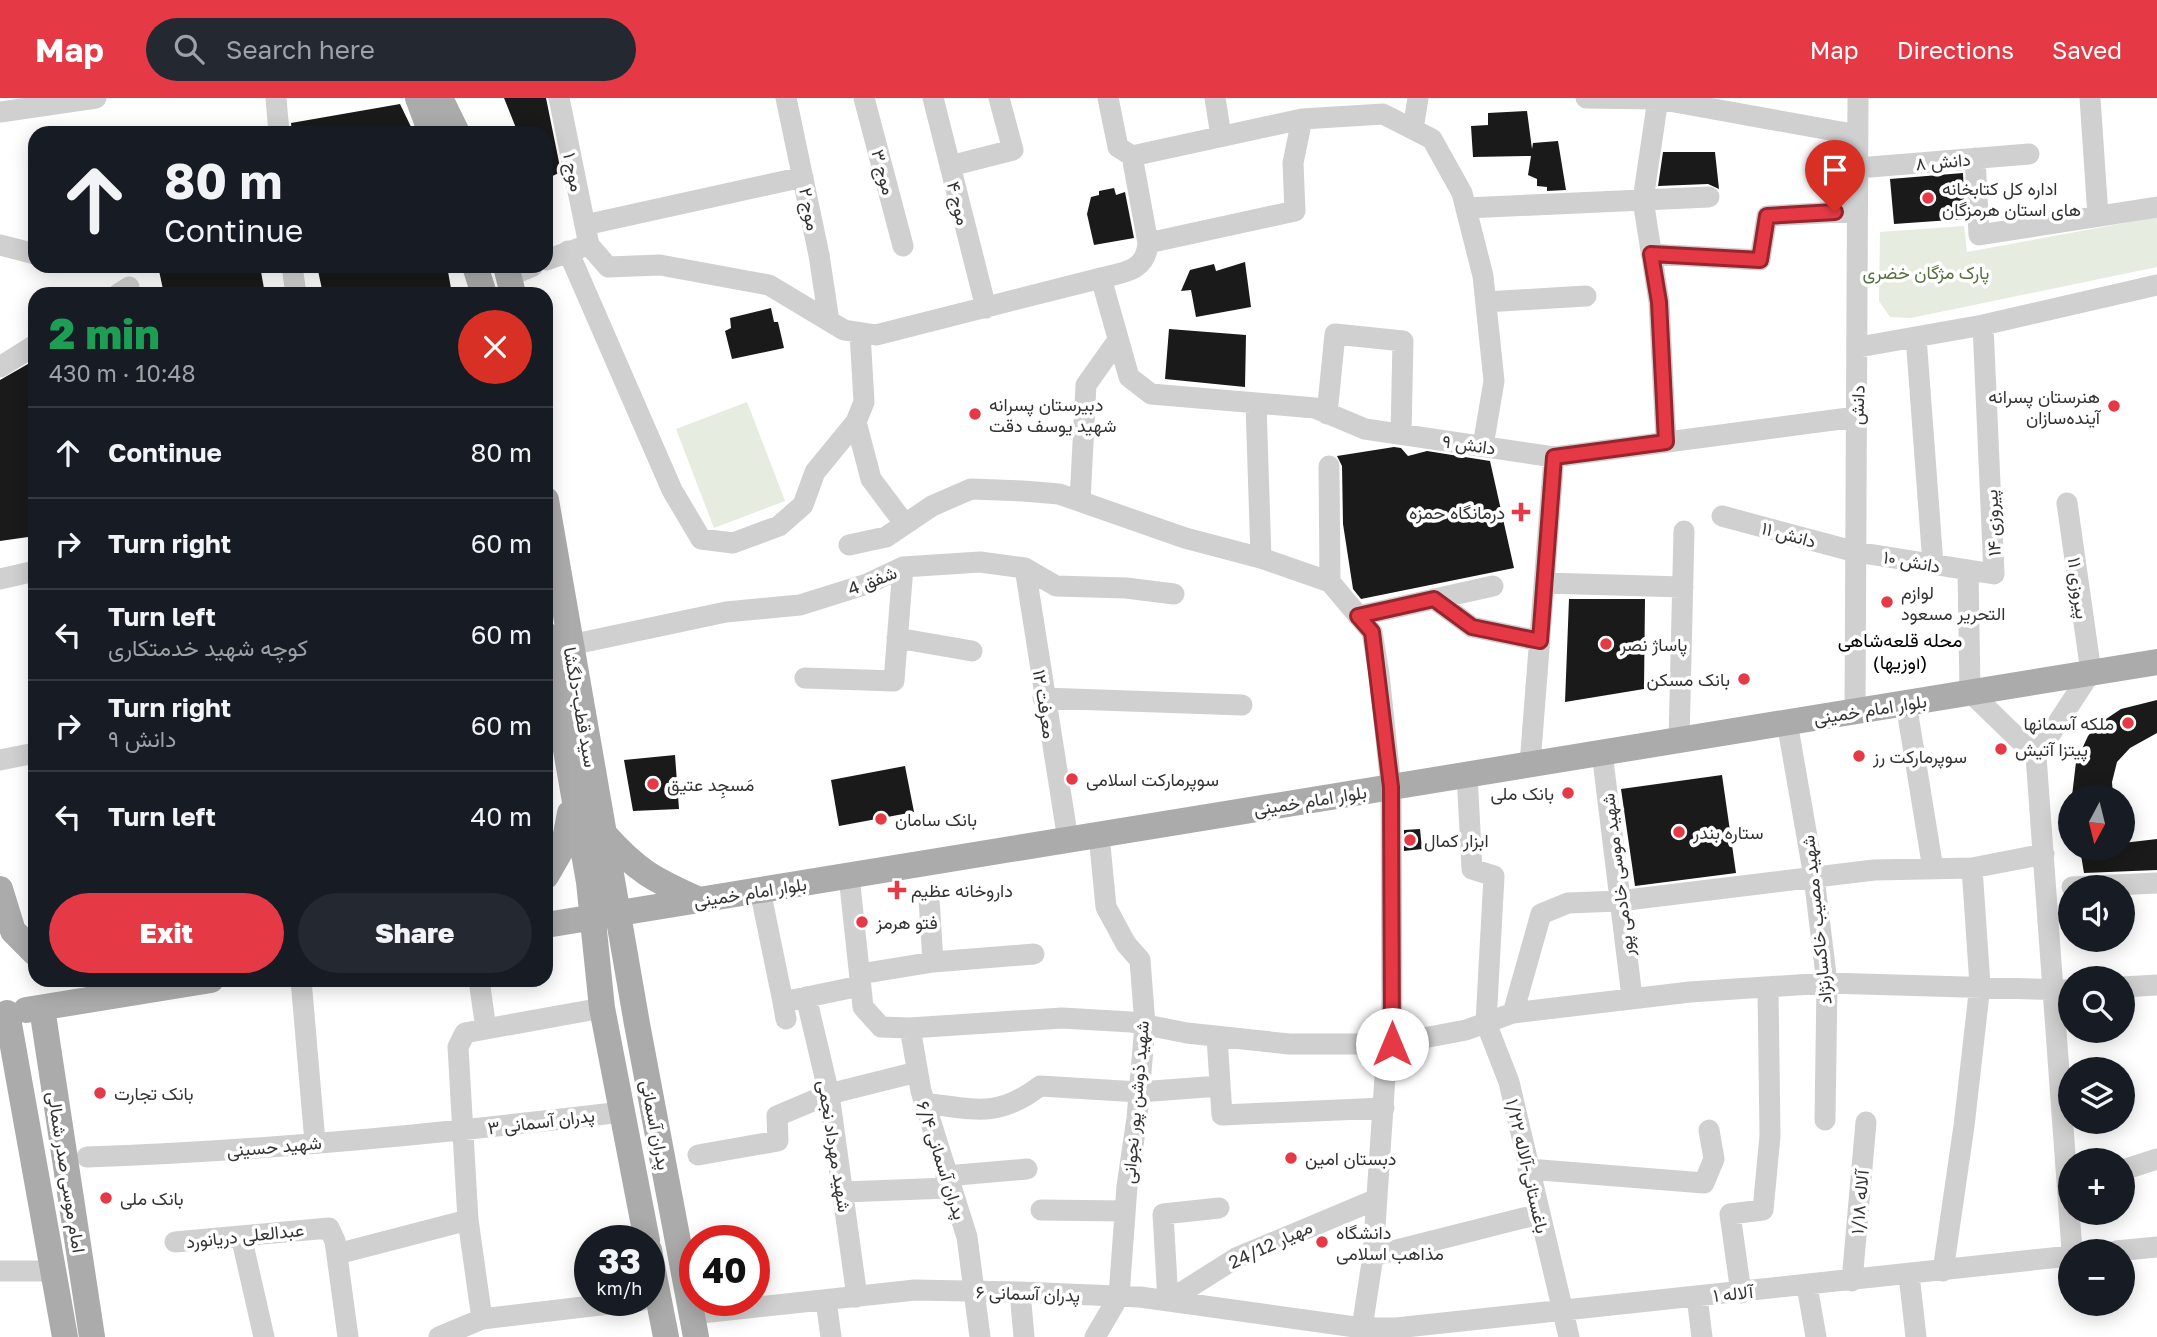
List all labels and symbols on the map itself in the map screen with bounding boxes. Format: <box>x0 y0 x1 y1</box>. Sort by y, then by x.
pin <box>1805 140 1865 212</box>
street label: موج ۳ <box>865 147 901 198</box>
street label: دانش ۸ <box>1914 148 1972 175</box>
street label: موج ۱ <box>557 150 589 194</box>
place label: اداره کل کتابخانه های استان هرمزگان <box>1942 177 2081 221</box>
street label: موج ۴ <box>941 179 975 228</box>
street label: موج ۲ <box>793 186 825 233</box>
marker: اداره کل کتابخانه های استان هرمزگان <box>1920 190 1936 206</box>
park label: پارک مژگان خضری <box>1863 261 1989 285</box>
street label: دانش <box>1845 385 1870 426</box>
place label: هنرستان پسرانه آینده‌سازان <box>1988 385 2102 429</box>
place label: دبیرستان پسرانه شهید یوسف دقت <box>989 393 1116 437</box>
marker: هنرستان پسرانه آینده‌سازان <box>2106 398 2122 414</box>
marker: دبیرستان پسرانه شهید یوسف دقت <box>967 406 983 422</box>
street label: دانش ۹ <box>1441 429 1497 460</box>
street label: پیروزی ۱۴ <box>1979 489 2007 557</box>
place label: درمانگاه حمزه <box>1409 501 1505 524</box>
marker: درمانگاه حمزه <box>1511 502 1531 522</box>
street label: دانش ۱۱ <box>1759 516 1818 553</box>
street label: دانش ۱۰ <box>1882 545 1942 578</box>
street label: پیروزی ۱۱ <box>2062 556 2094 620</box>
street label: شفق 4 <box>844 561 900 600</box>
place label: لوازم التحریر مسعود <box>1901 581 2005 625</box>
marker: لوازم التحریر مسعود <box>1879 594 1895 610</box>
district label: محله قلعه‌شاهی (اوزیها) <box>1838 628 1962 674</box>
place label: پاساژ نصر <box>1619 633 1687 657</box>
marker: پاساژ نصر <box>1598 636 1614 652</box>
street label: سید قطب-دلگشا <box>560 645 602 769</box>
street label: معرفت ۱۲ <box>1028 668 1061 740</box>
place label: بانک مسکن <box>1646 668 1730 691</box>
marker: بانک مسکن <box>1736 671 1752 687</box>
street label: بلوار امام خمینی <box>1812 689 1928 731</box>
place label: ملکه آسمانها <box>2023 712 2114 735</box>
marker: ملکه آسمانها <box>2120 715 2136 731</box>
place label: پیتزا آتیش <box>2015 738 2088 762</box>
marker: پیتزا آتیش <box>1993 741 2009 757</box>
place label: سوپرمارکت رز <box>1872 745 1967 769</box>
marker: سوپرمارکت رز <box>1851 748 1867 764</box>
place label: سوپرمارکت اسلامی <box>1086 768 1219 792</box>
marker: سوپرمارکت اسلامی <box>1064 771 1080 787</box>
place label: مَسجِد عتیق <box>667 773 754 799</box>
marker: مَسجِد عتیق <box>645 776 661 792</box>
street label: بلوار امام خمینی <box>1252 780 1368 822</box>
place label: بانک ملى <box>1490 782 1554 805</box>
north arrow <box>2058 784 2135 861</box>
marker: بانک ملى <box>1560 785 1576 801</box>
street label: شهید موسی خادمی پور <box>1596 792 1640 959</box>
place label: بانک سامان <box>895 808 977 830</box>
marker: بانک سامان <box>873 811 889 827</box>
place label: ستاره بندر <box>1692 821 1764 844</box>
marker: ستاره بندر <box>1671 824 1687 840</box>
place label: ابزار کمال <box>1424 829 1489 852</box>
marker: ابزار کمال <box>1402 832 1418 848</box>
street label: شهید مصیب خاکسارنژاد <box>1796 834 1837 1006</box>
street label: بلوار امام خمینی <box>692 872 808 914</box>
place label: داروخانه عظیم <box>911 879 1013 903</box>
marker: داروخانه عظیم <box>889 882 905 898</box>
place label: فتو هرمز <box>875 911 938 934</box>
marker: فتو هرمز <box>854 914 870 930</box>
position arrow <box>1355 1007 1429 1081</box>
street label: شهید ذوشن پور نجوانی <box>1117 1020 1155 1185</box>
street label: پدران آسمانی <box>635 1078 675 1172</box>
street label: شهید مهرداد نجمی <box>813 1078 856 1214</box>
place label: بانک تجارت <box>114 1082 194 1105</box>
marker: بانک تجارت <box>92 1085 108 1101</box>
street label: امام موسی صدر شمالی <box>41 1090 91 1255</box>
street label: باغستانی-آلاله ۱/۲۲ <box>1501 1097 1554 1236</box>
street label: پدران آسمانی ۶/۴ <box>911 1098 972 1223</box>
street label: پدران آسمانی ۳ <box>486 1104 596 1140</box>
street label: شهید حسینی <box>226 1131 323 1162</box>
place label: دبستان امین <box>1305 1147 1396 1170</box>
marker: دبستان امین <box>1283 1150 1299 1166</box>
street label: آلاله ۱/۱۸ <box>1845 1167 1873 1235</box>
place label: بانک ملی <box>120 1187 184 1210</box>
marker: بانک ملی <box>98 1190 114 1206</box>
street label: مهیار 24/12 <box>1225 1215 1316 1274</box>
street label: عبدالعلی دریانورد <box>185 1218 305 1253</box>
place label: دانشگاه مذاهب اسلامی <box>1336 1221 1444 1265</box>
speed limit sign: 40 <box>679 1225 770 1316</box>
marker: دانشگاه مذاهب اسلامی <box>1314 1234 1330 1250</box>
street label: پدران آسمانی ۶ <box>975 1280 1081 1308</box>
street label: آلاله ۱ <box>1712 1280 1756 1306</box>

